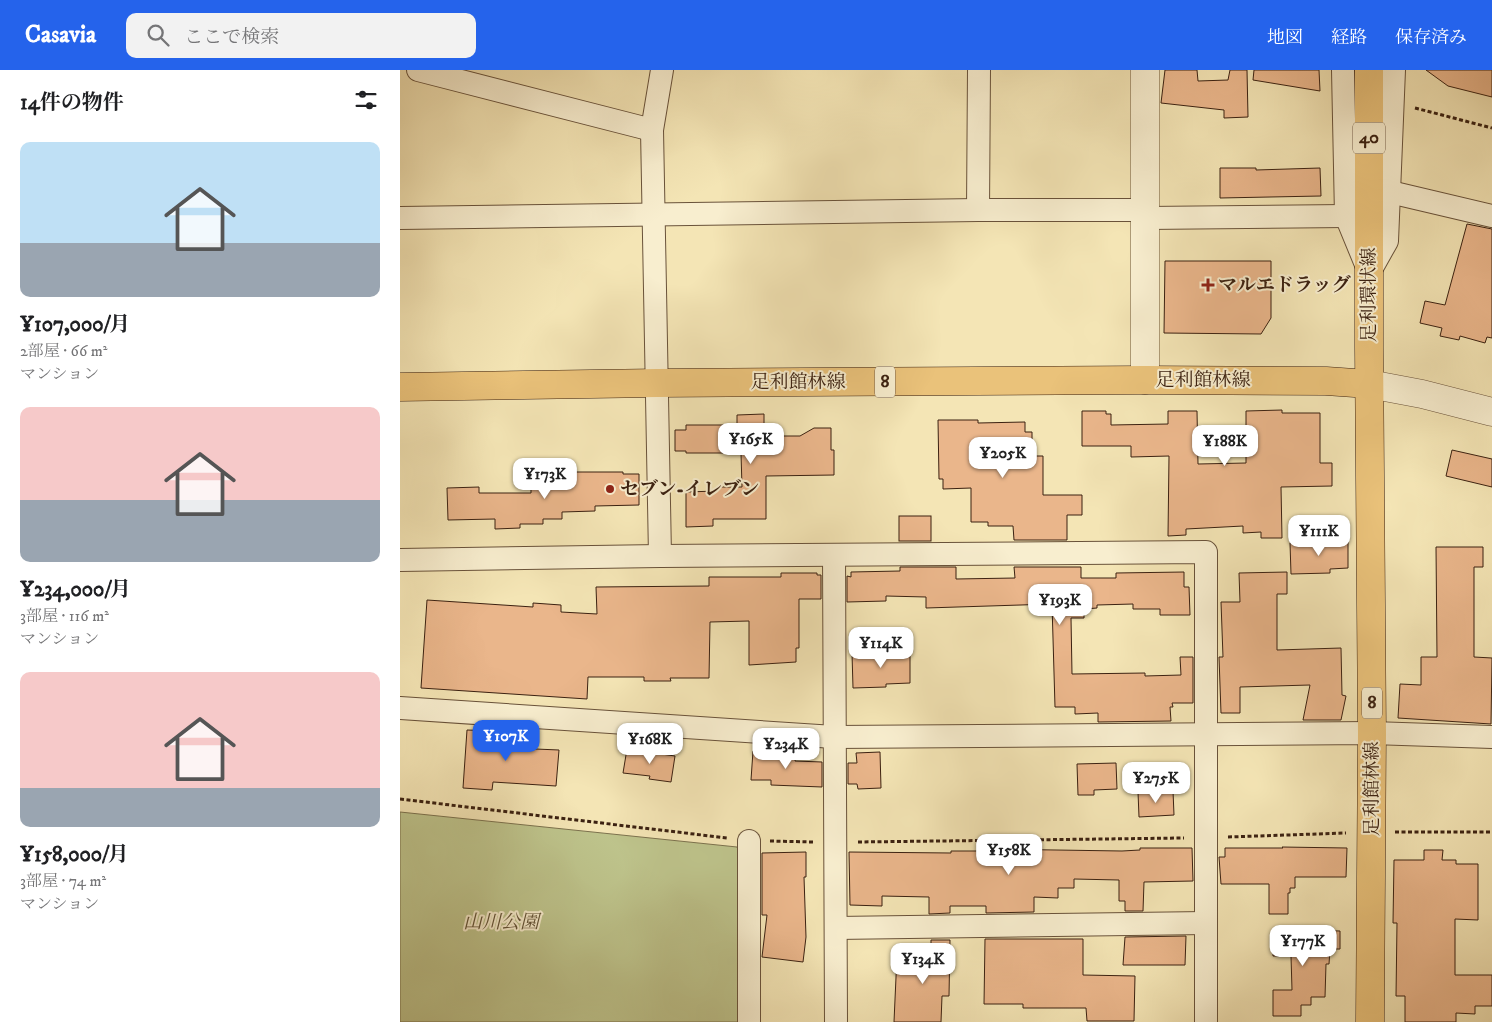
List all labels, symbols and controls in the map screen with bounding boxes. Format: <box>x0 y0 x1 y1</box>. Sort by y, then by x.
search box <box>126 13 476 58</box>
text: Casavia <box>25 20 96 50</box>
icon: search <box>144 21 172 49</box>
text: ここで検索 <box>184 26 279 49</box>
text: 地図 <box>1267 27 1303 49</box>
text: 経路 <box>1331 27 1367 49</box>
text: 保存済み <box>1395 27 1467 49</box>
icon: filters <box>352 86 380 114</box>
text: 14件の物件 <box>20 90 124 116</box>
road number: 40 <box>1353 122 1385 154</box>
icon: home <box>155 174 245 264</box>
street label: 足利環状線 <box>1358 247 1381 343</box>
place label: マルエドラッグ <box>1218 274 1352 297</box>
marker: マルエドラッグ <box>1202 279 1214 291</box>
text: ¥107,000/月 <box>20 312 130 338</box>
text: 2部屋 · 66 m² <box>20 341 107 361</box>
text: マンション <box>20 364 99 384</box>
road number: 8 <box>875 366 895 398</box>
street label: 足利館林線 <box>1155 369 1251 392</box>
street label: 足利館林線 <box>750 371 846 394</box>
pin: ¥165K <box>716 422 786 465</box>
pin: ¥188K <box>1190 424 1260 467</box>
text: ¥165K <box>729 429 773 449</box>
text: ¥188K <box>1203 431 1247 451</box>
pin: ¥205K <box>968 436 1038 479</box>
icon: home <box>155 439 245 529</box>
text: ¥205K <box>980 443 1026 463</box>
pin: ¥173K <box>510 458 580 500</box>
text: ¥173K <box>524 464 566 484</box>
place label: セブン-イレブン <box>620 478 759 501</box>
marker: セブン-イレブン <box>604 483 616 495</box>
pin: ¥111K <box>1284 514 1354 557</box>
text: ¥111K <box>1299 521 1339 541</box>
text: ¥234,000/月 <box>20 577 131 603</box>
pin: ¥193K <box>1025 584 1095 626</box>
text: ¥193K <box>1039 590 1081 610</box>
text: 3部屋 · 116 m² <box>20 606 109 626</box>
pin: ¥114K <box>846 626 916 669</box>
text: マンション <box>20 629 99 649</box>
text: ¥114K <box>860 633 902 653</box>
road number: 8 <box>1362 688 1382 718</box>
icon: home <box>155 704 245 794</box>
pin: ¥107K <box>471 720 541 762</box>
pin: ¥168K <box>615 722 685 765</box>
text: ¥107K <box>484 726 528 746</box>
pin: ¥234K <box>751 728 821 770</box>
text: ¥168K <box>628 729 672 749</box>
text: ¥234K <box>763 734 809 754</box>
street label: 足利館林線 <box>1361 741 1384 837</box>
pin: ¥275K <box>1121 762 1191 804</box>
text: ¥275K <box>1133 768 1179 788</box>
pin: ¥158K <box>974 834 1044 876</box>
text: ¥158K <box>987 840 1031 860</box>
text: ¥158,000/月 <box>20 842 129 868</box>
text: 3部屋 · 74 m² <box>20 871 106 891</box>
text: マンション <box>20 894 99 914</box>
park label: 山川公園 <box>463 911 542 934</box>
pin: ¥177K <box>1268 924 1338 967</box>
text: ¥177K <box>1281 931 1325 951</box>
pin: ¥134K <box>888 942 958 985</box>
text: ¥134K <box>901 949 945 969</box>

